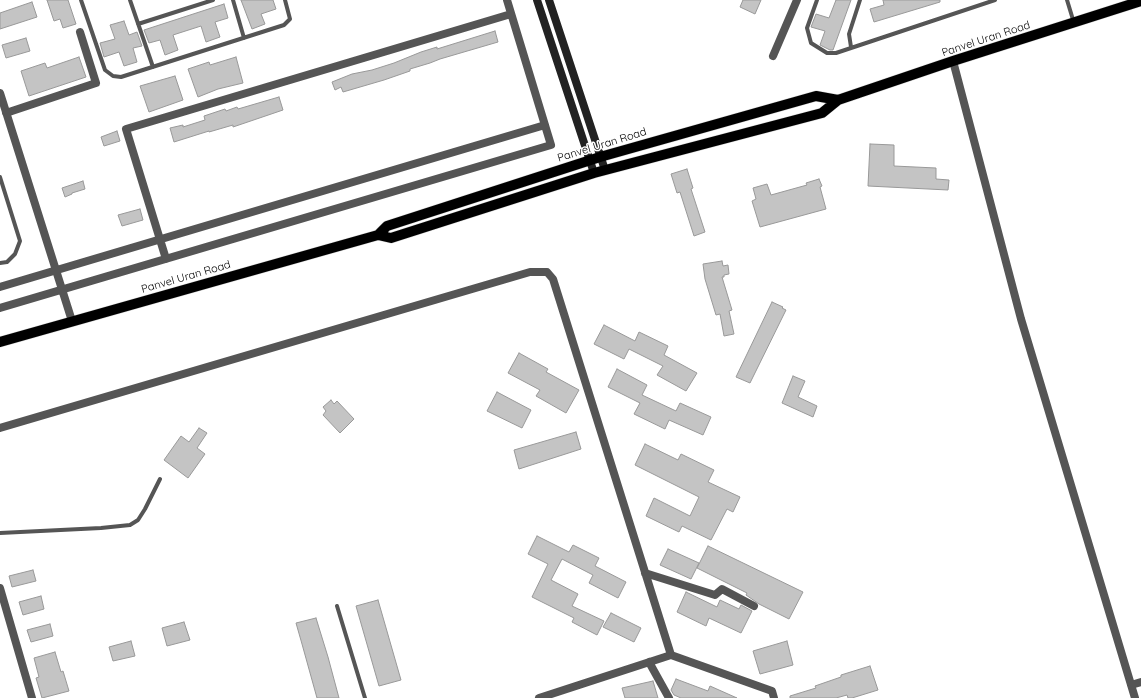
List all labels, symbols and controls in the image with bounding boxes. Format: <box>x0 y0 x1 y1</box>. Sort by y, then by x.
street label: Panvel Uran Road <box>940 18 1032 60</box>
street label: Panvel Uran Road <box>556 125 648 165</box>
street label: Panvel Uran Road <box>140 258 232 296</box>

